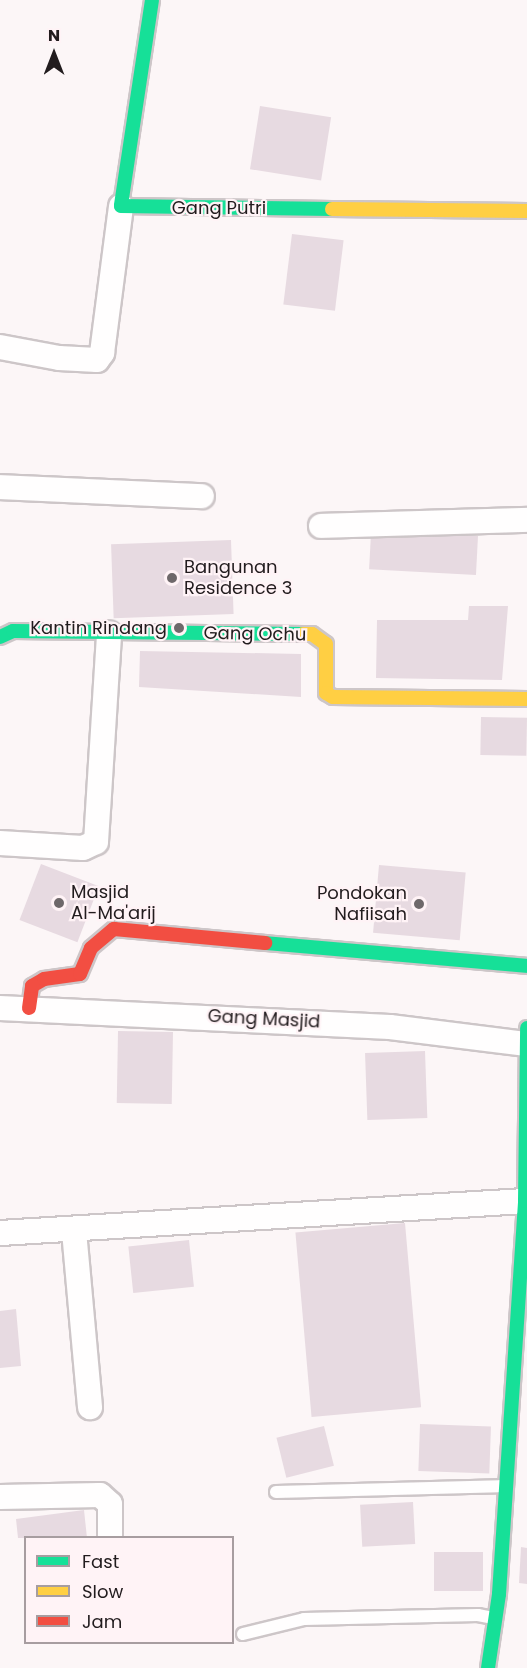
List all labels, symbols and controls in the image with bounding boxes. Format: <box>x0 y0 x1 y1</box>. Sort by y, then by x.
north arrow <box>24 24 84 84</box>
text: N <box>48 24 60 47</box>
street label: Gang Putri <box>172 197 266 219</box>
place label: Bangunan Residence 3 <box>184 557 292 600</box>
marker: Bangunan Residence 3 <box>165 571 179 585</box>
place label: Kantin Rindang <box>30 617 167 639</box>
marker: Kantin Rindang <box>172 621 186 635</box>
street label: Gang Ochu <box>203 622 307 646</box>
place label: Masjid Al-Ma'arij <box>71 882 156 924</box>
place label: Pondokan Nafiisah <box>317 883 407 926</box>
marker: Masjid Al-Ma'arij <box>52 896 66 910</box>
marker: Pondokan Nafiisah <box>412 897 426 911</box>
street label: Gang Masjid <box>207 1005 321 1033</box>
legend <box>24 1536 234 1644</box>
text: Fast <box>82 1549 119 1574</box>
text: Slow <box>82 1579 123 1604</box>
text: Jam <box>82 1609 122 1634</box>

